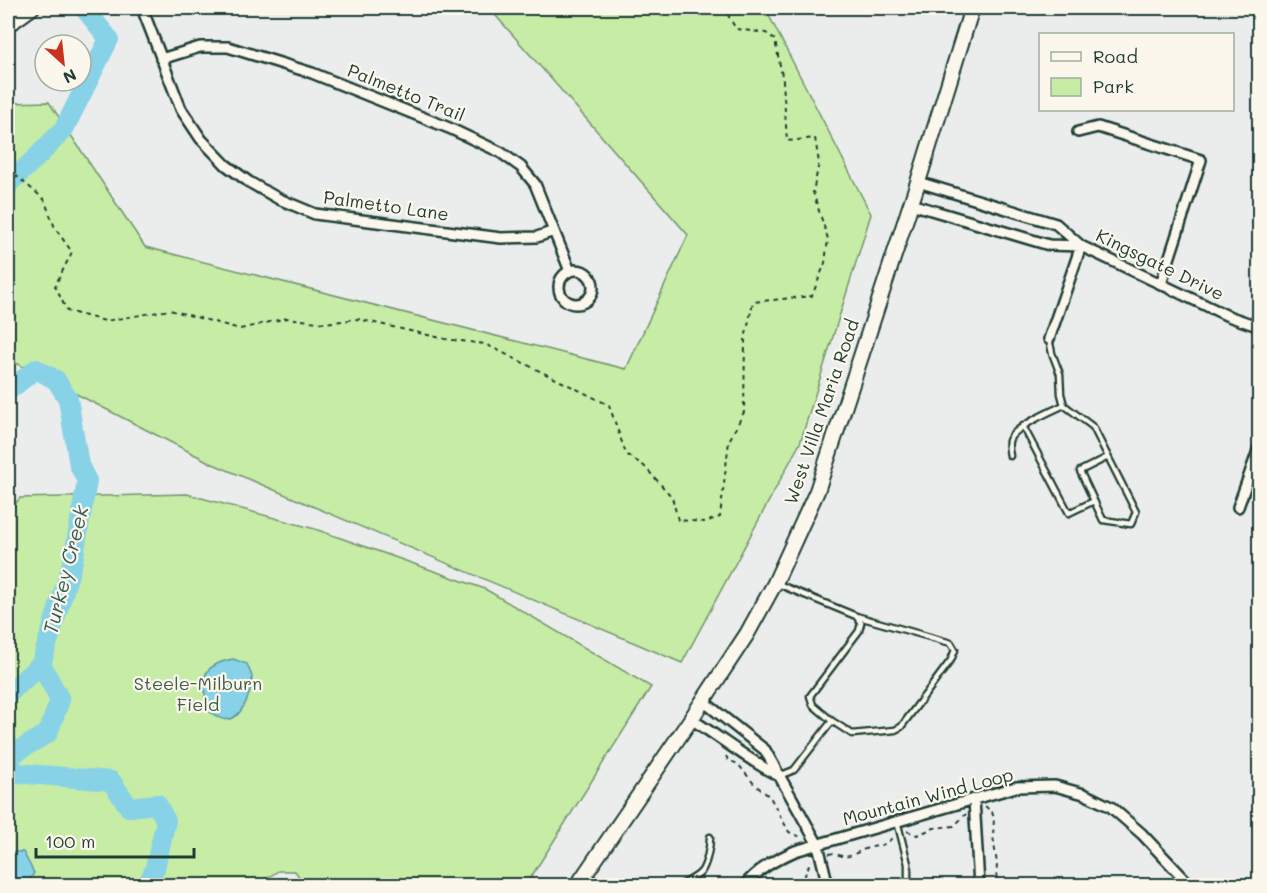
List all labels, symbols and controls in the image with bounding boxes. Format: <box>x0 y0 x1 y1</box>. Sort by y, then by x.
north arrow <box>33 33 93 93</box>
legend <box>1039 33 1234 111</box>
text: Road <box>1093 44 1138 68</box>
street label: Palmetto Trail <box>344 58 469 127</box>
text: N <box>60 65 80 89</box>
text: Park <box>1093 74 1134 98</box>
street label: Palmetto Lane <box>322 184 450 226</box>
street label: Kingsgate Drive <box>1092 223 1228 305</box>
street label: West Villa Maria Road <box>778 316 864 507</box>
water label: Turkey Creek <box>36 502 94 637</box>
park label: Steele-Milburn Field <box>134 671 262 716</box>
street label: Mountain Wind Loop <box>840 762 1016 830</box>
scale bar <box>36 821 194 859</box>
text: 100 m <box>45 829 95 853</box>

